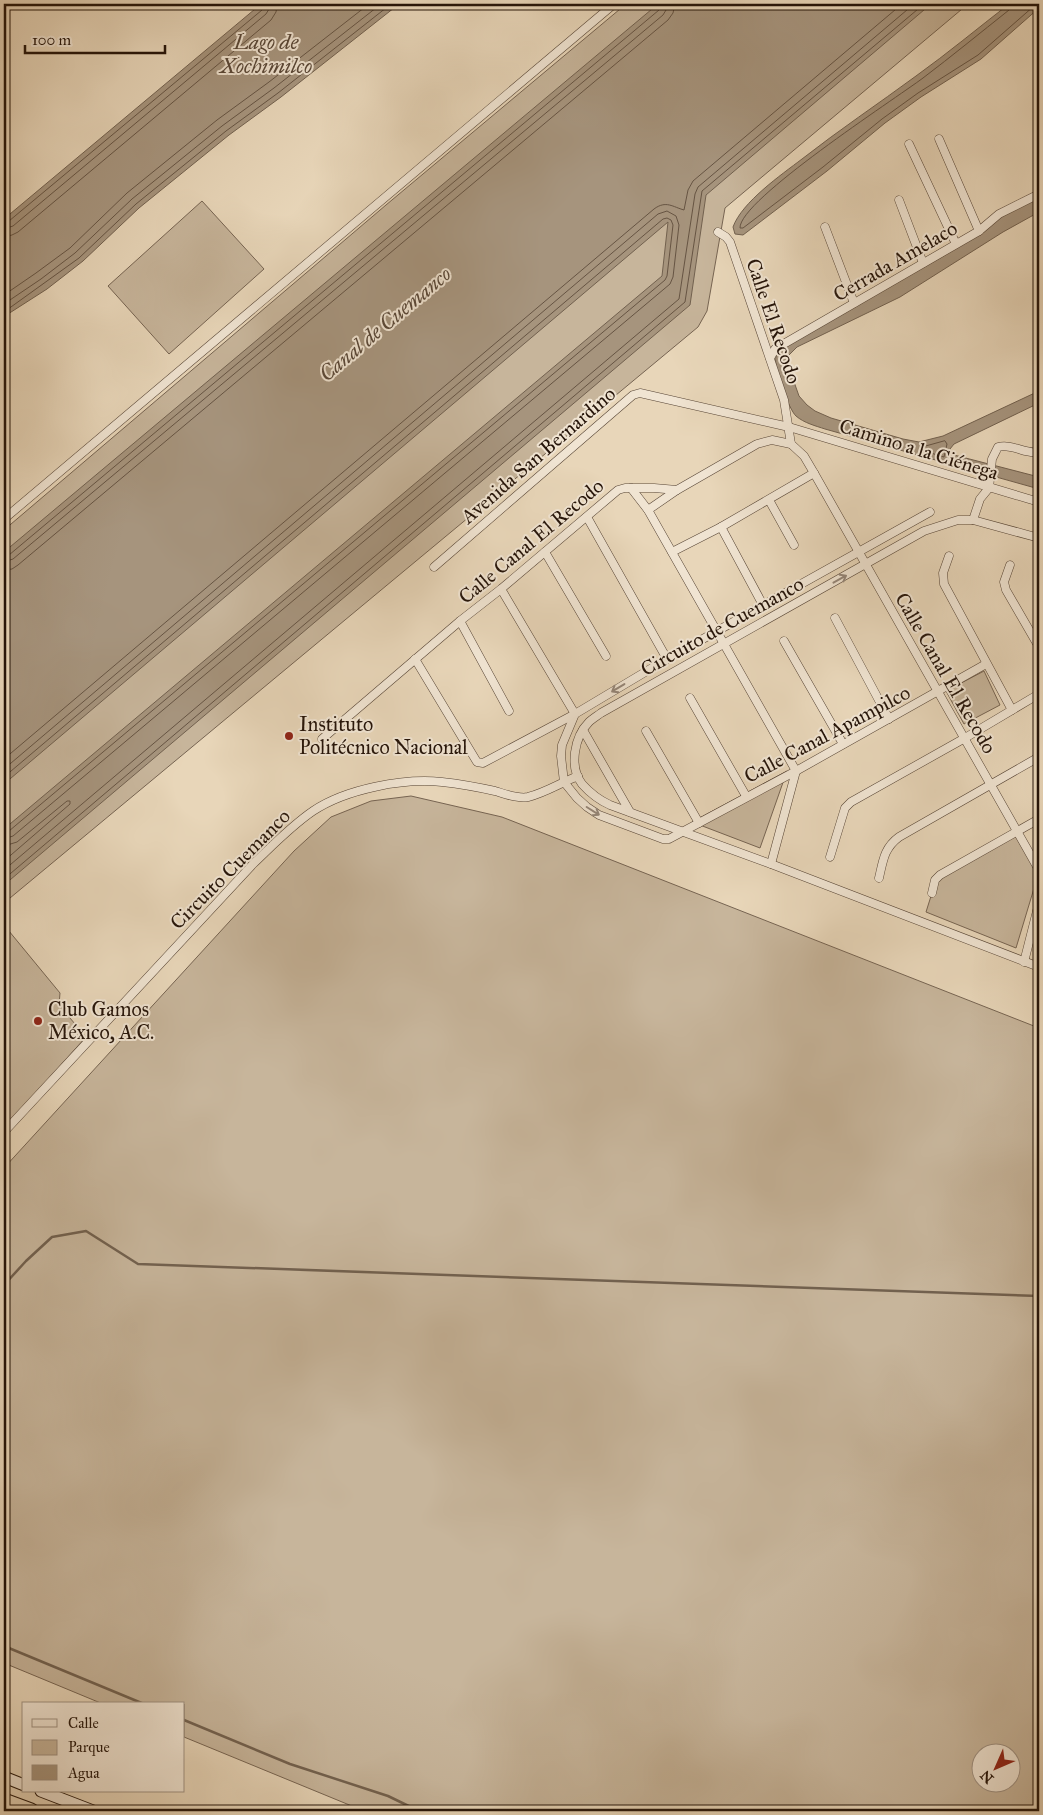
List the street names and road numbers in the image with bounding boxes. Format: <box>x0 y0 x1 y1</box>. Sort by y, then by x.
street label: Cerrada Amelaco <box>829 216 961 306</box>
street label: Calle El Recodo <box>741 255 807 387</box>
street label: Avenida San Bernardino <box>455 381 620 529</box>
street label: Camino a la Ciénega <box>836 413 1002 486</box>
street label: Calle Canal El Recodo <box>454 473 608 609</box>
street label: Circuito de Cuemanco <box>636 571 808 681</box>
street label: Calle Canal El Recodo <box>890 588 1002 758</box>
street label: Calle Canal Apampilco <box>740 680 914 788</box>
street label: Circuito Cuemanco <box>165 804 295 934</box>

